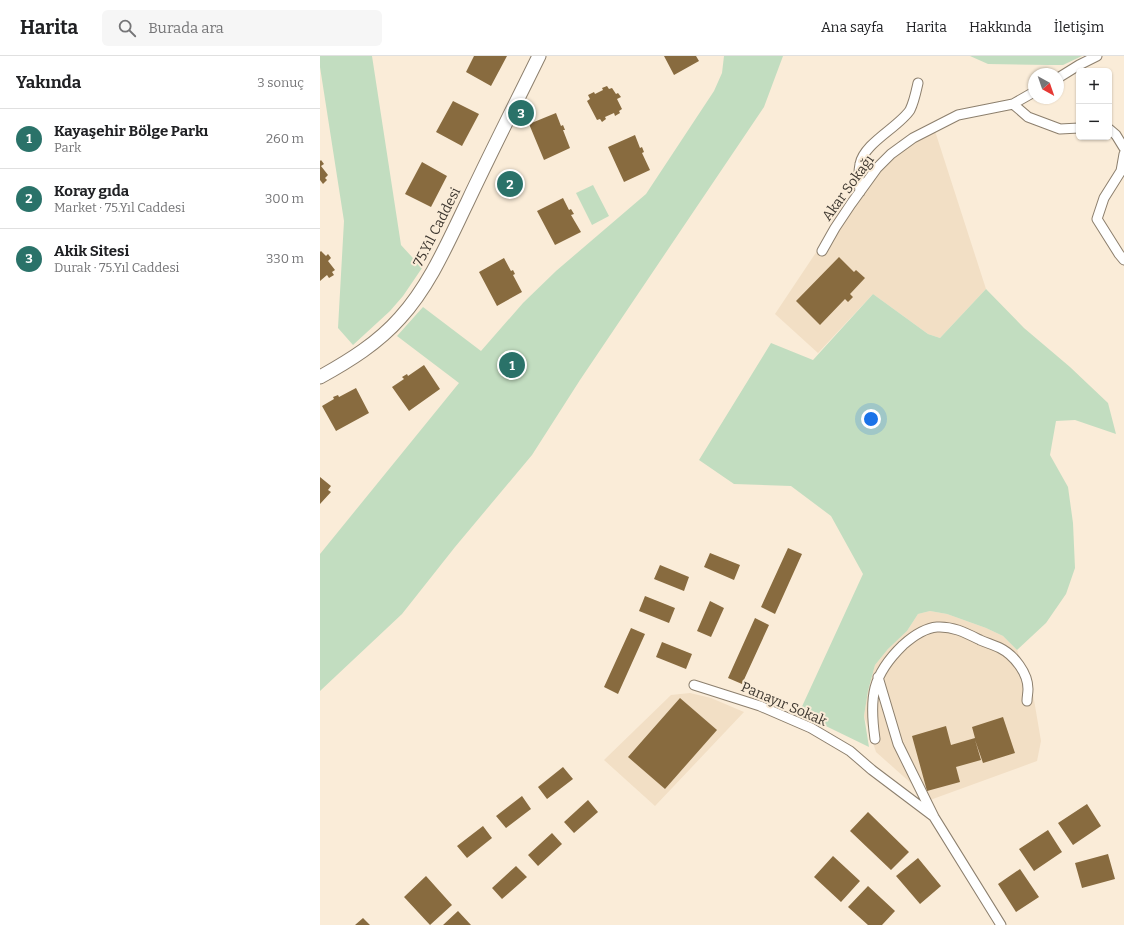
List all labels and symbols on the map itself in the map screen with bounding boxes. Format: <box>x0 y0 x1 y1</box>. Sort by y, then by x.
north arrow <box>1028 68 1064 104</box>
pin: 3 <box>508 98 534 128</box>
street label: Akar Sokağı <box>818 152 878 224</box>
pin: 2 <box>497 169 523 199</box>
street label: 75.Yıl Caddesi <box>410 185 464 269</box>
pin: 1 <box>499 350 525 380</box>
your location <box>861 409 881 429</box>
street label: Panayır Sokak <box>739 678 830 730</box>

